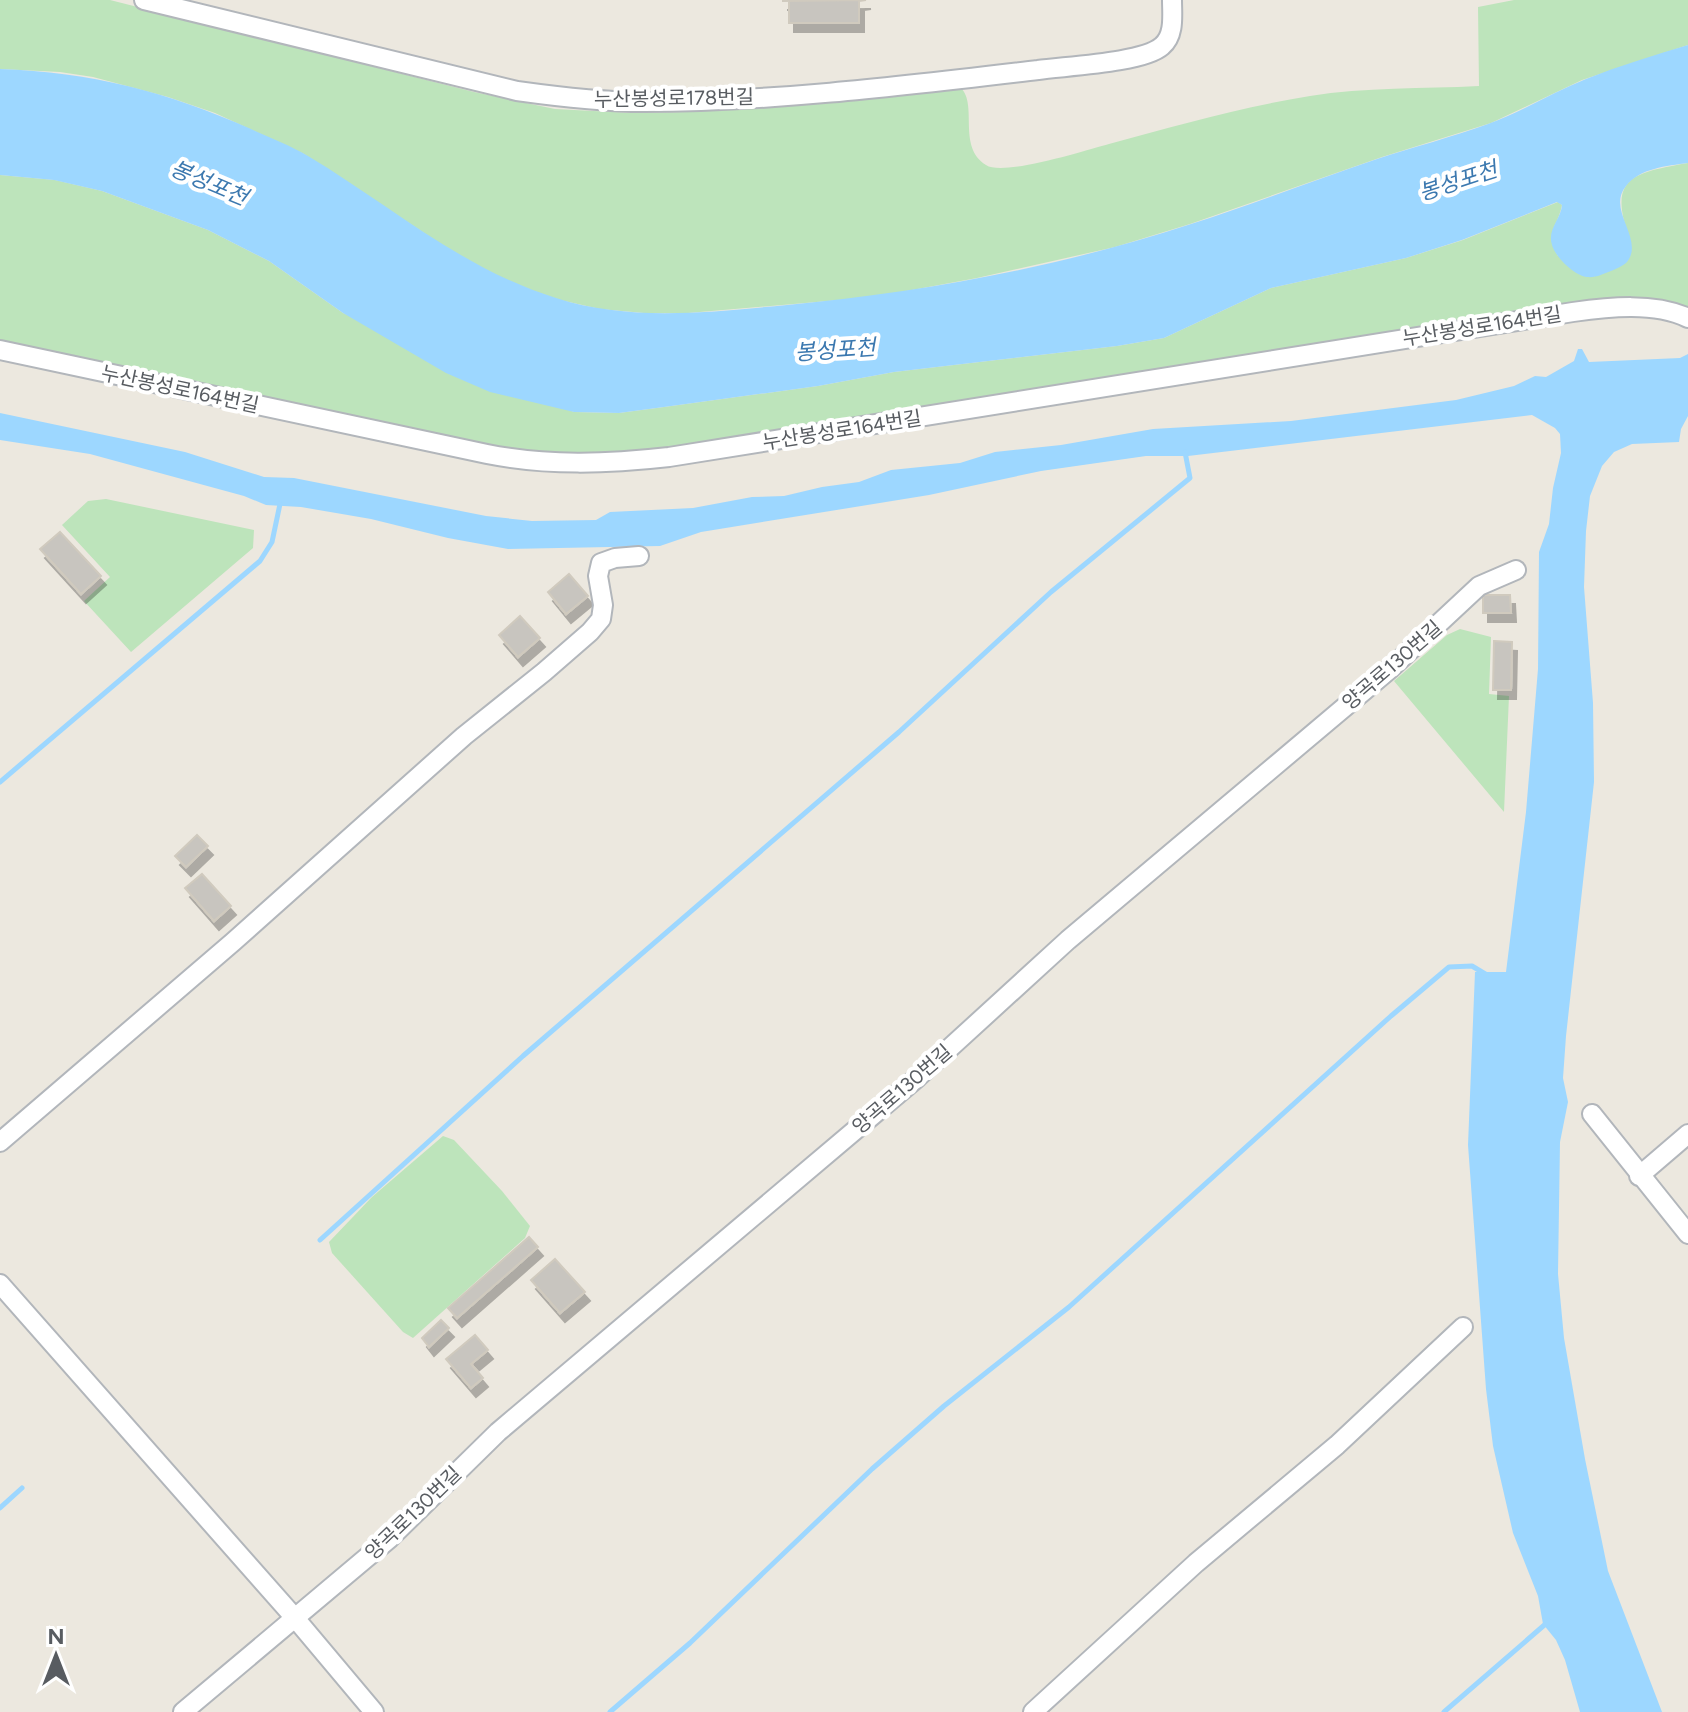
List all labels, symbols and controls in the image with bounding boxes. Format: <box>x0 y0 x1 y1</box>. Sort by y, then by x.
street label: 누산봉성로178번길 <box>594 85 754 111</box>
water label: 봉성포천 <box>166 155 254 212</box>
water label: 봉성포천 <box>1415 155 1503 206</box>
street label: 누산봉성로164번길 <box>1401 302 1563 350</box>
water label: 봉성포천 <box>794 334 879 366</box>
street label: 누산봉성로164번길 <box>99 361 261 417</box>
street label: 누산봉성로164번길 <box>761 406 923 454</box>
street label: 양곡로130번길 <box>1337 615 1447 715</box>
street label: 양곡로130번길 <box>847 1039 957 1139</box>
street label: 양곡로130번길 <box>360 1461 466 1565</box>
north arrow <box>16 1616 96 1696</box>
text: N <box>47 1623 65 1650</box>

